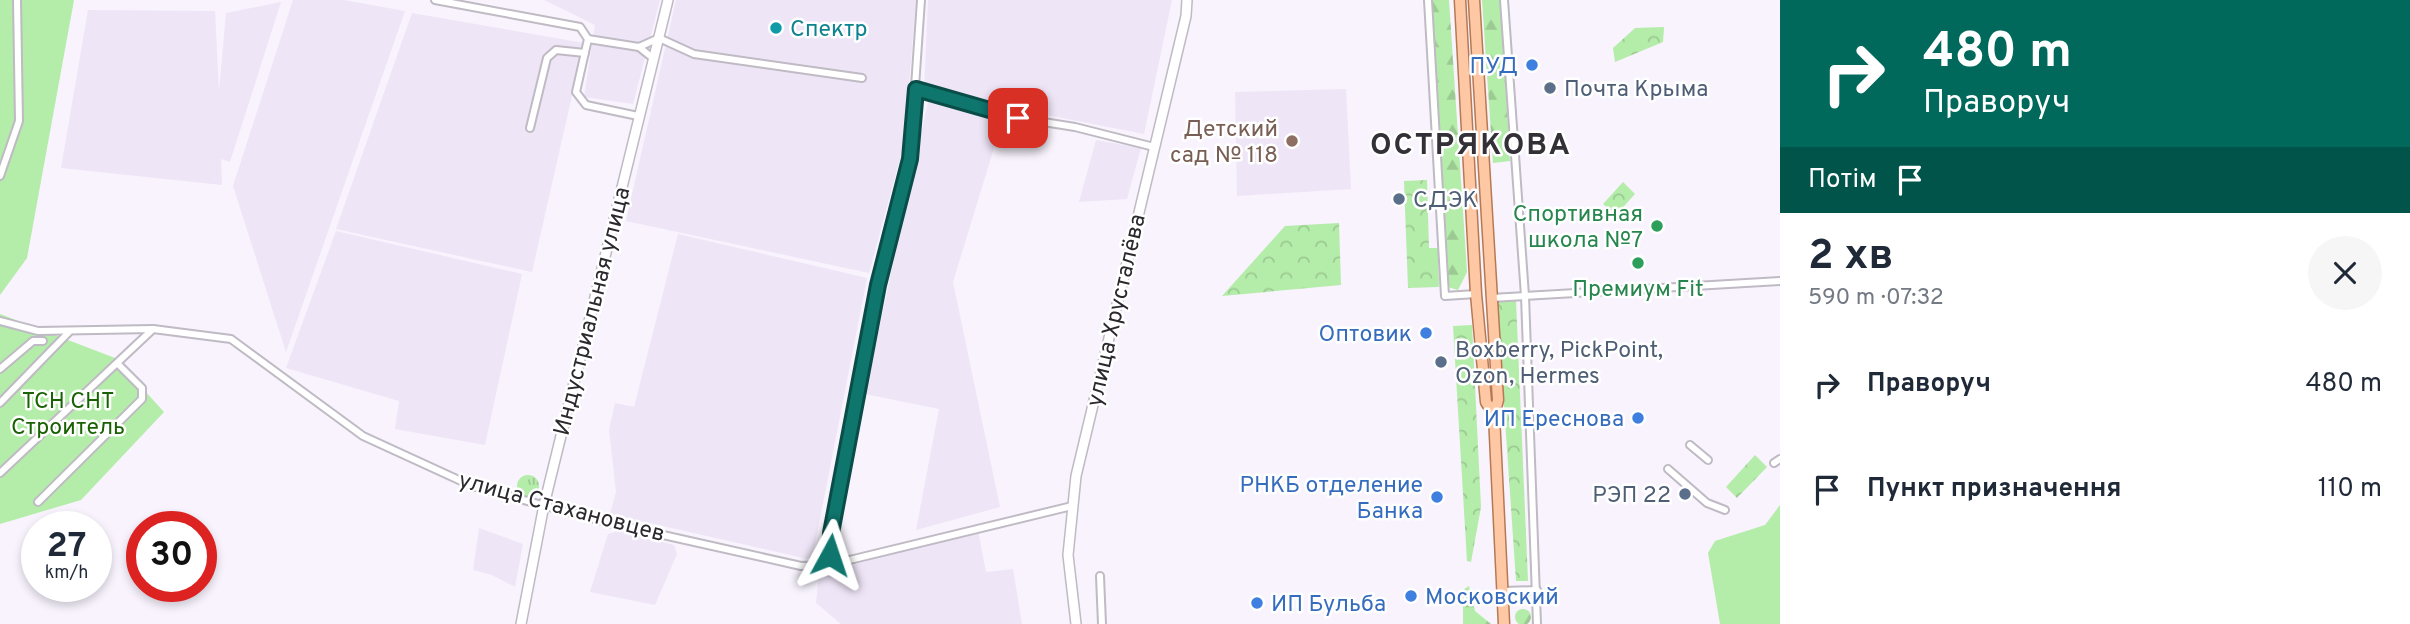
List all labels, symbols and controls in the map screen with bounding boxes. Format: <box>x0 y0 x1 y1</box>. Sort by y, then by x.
place label: Спектр <box>790 16 868 45</box>
marker: Спектр <box>768 20 784 36</box>
text: 480 m <box>1923 23 2072 85</box>
icon: right <box>1808 28 1899 119</box>
place label: ПУД <box>1469 53 1518 82</box>
marker: ПУД <box>1524 57 1540 73</box>
place label: Почта Крыма <box>1564 76 1708 105</box>
marker: Почта Крыма <box>1542 80 1558 96</box>
text: Праворуч <box>1923 84 2070 124</box>
pin <box>988 88 1048 148</box>
icon: arrive <box>999 99 1037 137</box>
place label: Детский сад № 118 <box>1170 116 1278 171</box>
district label: ОСТРЯКОВА <box>1370 128 1572 165</box>
marker: Детский сад № 118 <box>1284 133 1300 149</box>
icon: arrive <box>1891 161 1929 199</box>
text: Потім <box>1808 164 1877 197</box>
street label: Индустриальная улица <box>548 184 638 439</box>
place label: СДЭК <box>1413 187 1478 216</box>
marker: СДЭК <box>1391 191 1407 207</box>
place label: Спортивная школа №7 <box>1513 201 1643 256</box>
street label: улица Хрусталёва <box>1081 211 1154 410</box>
marker: Спортивная школа №7 <box>1649 218 1665 234</box>
text: 2 хв <box>1808 231 1893 284</box>
button: close <box>2308 236 2382 310</box>
marker: Премиум Fit <box>1630 255 1646 271</box>
place label: Премиум Fit <box>1572 276 1704 305</box>
text: 590 m · 07:32 <box>1808 284 1944 313</box>
place label: Оптовик <box>1319 321 1412 350</box>
marker: Оптовик <box>1418 325 1434 341</box>
place label: Boxberry, PickPoint, Ozon, Hermes <box>1455 337 1663 392</box>
marker: Boxberry, PickPoint, Ozon, Hermes <box>1433 354 1449 370</box>
icon: right <box>1808 366 1846 404</box>
text: Праворуч <box>1867 368 1991 401</box>
text: 480 m <box>2305 368 2382 401</box>
park label: ТСН СНТ Строитель <box>11 388 125 443</box>
place label: ИП Ереснова <box>1484 406 1624 435</box>
marker: ИП Ереснова <box>1630 410 1646 426</box>
street label: улица Стахановцев <box>455 467 668 550</box>
icon: arrive <box>1808 471 1846 509</box>
place label: РНКБ отделение Банка <box>1239 472 1423 527</box>
text: Пункт призначення <box>1867 473 2121 506</box>
text: 110 m <box>2318 473 2382 506</box>
place label: РЭП 22 <box>1592 482 1671 511</box>
marker: РЭП 22 <box>1677 486 1693 502</box>
marker: РНКБ отделение Банка <box>1429 489 1445 505</box>
speed limit sign: 30 <box>126 511 217 602</box>
position arrow <box>793 518 867 592</box>
text: 27 <box>47 525 86 569</box>
text: km/h <box>45 562 88 585</box>
place label: Московский <box>1425 584 1559 613</box>
marker: Московский <box>1403 588 1419 604</box>
place label: ИП Бульба <box>1271 591 1386 620</box>
marker: ИП Бульба <box>1249 595 1265 611</box>

